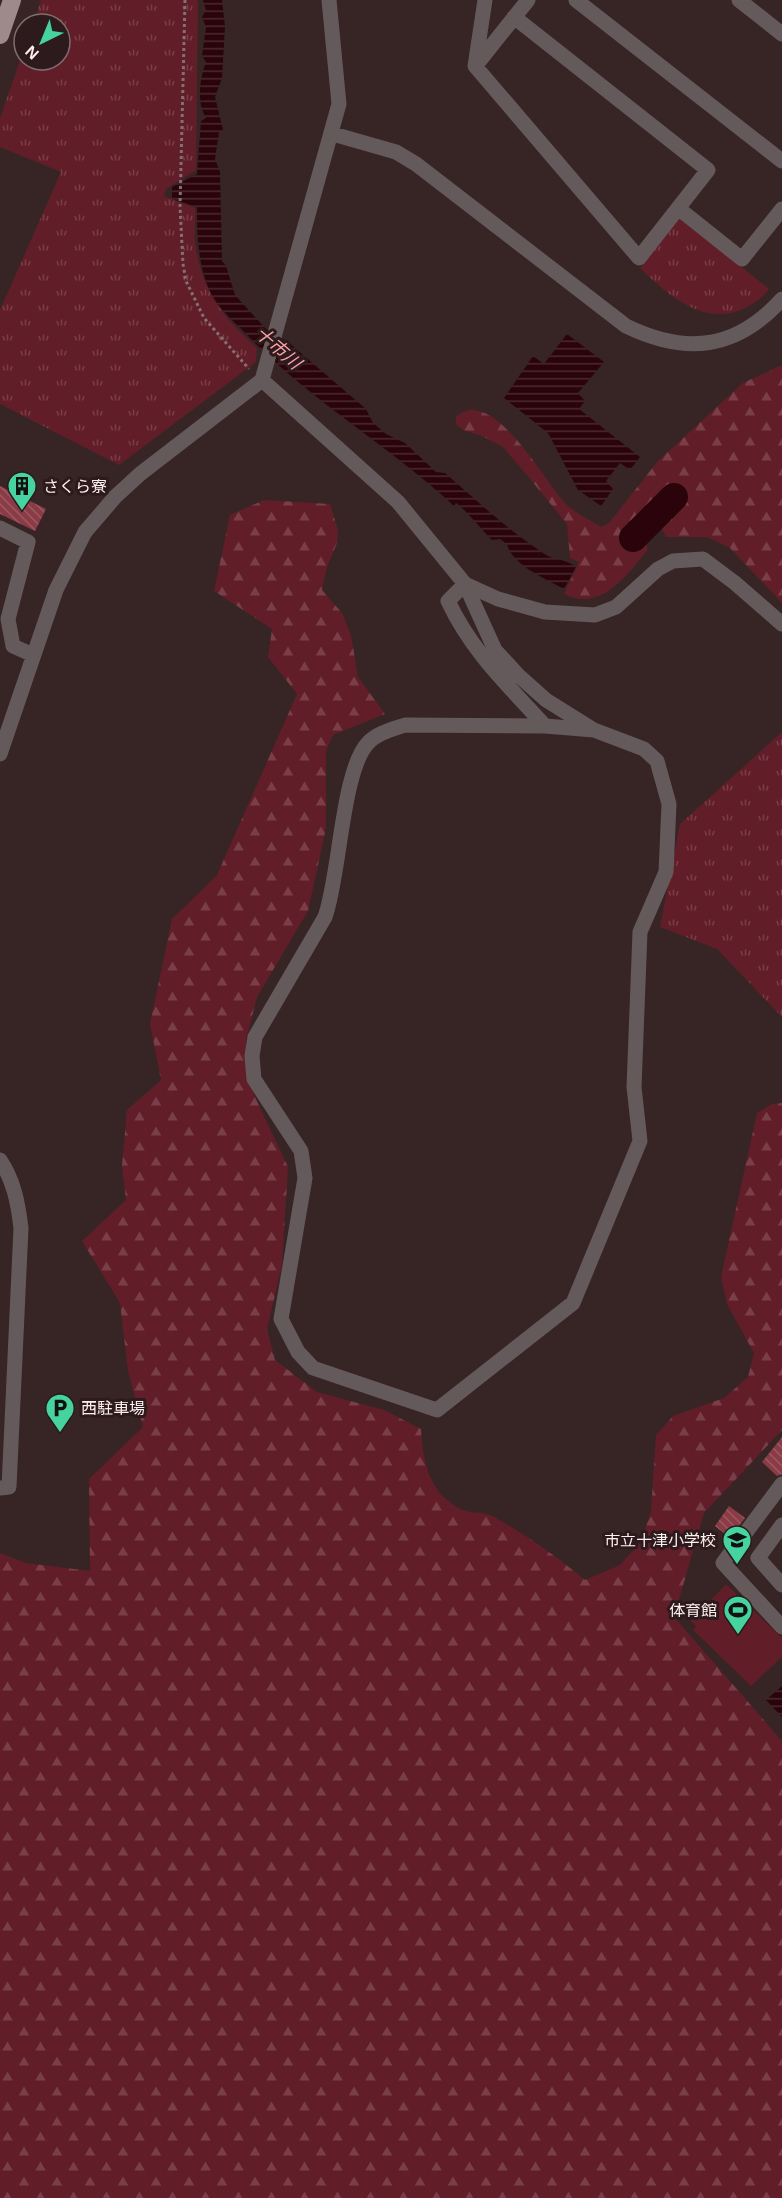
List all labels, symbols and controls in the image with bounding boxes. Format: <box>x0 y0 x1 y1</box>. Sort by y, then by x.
north arrow <box>12 12 72 72</box>
text: N <box>22 42 42 63</box>
water label: 十市川 <box>251 323 306 375</box>
building icon: さくら寮 <box>6 470 38 512</box>
place label: さくら寮 <box>43 478 107 495</box>
parking icon: 西駐車場 <box>44 1392 76 1434</box>
place label: 西駐車場 <box>81 1400 145 1417</box>
school or university icon: 市立十津小学校 <box>721 1524 753 1566</box>
place label: 市立十津小学校 <box>604 1532 716 1549</box>
sports icon: 体育館 <box>722 1594 754 1636</box>
place label: 体育館 <box>669 1602 717 1619</box>

